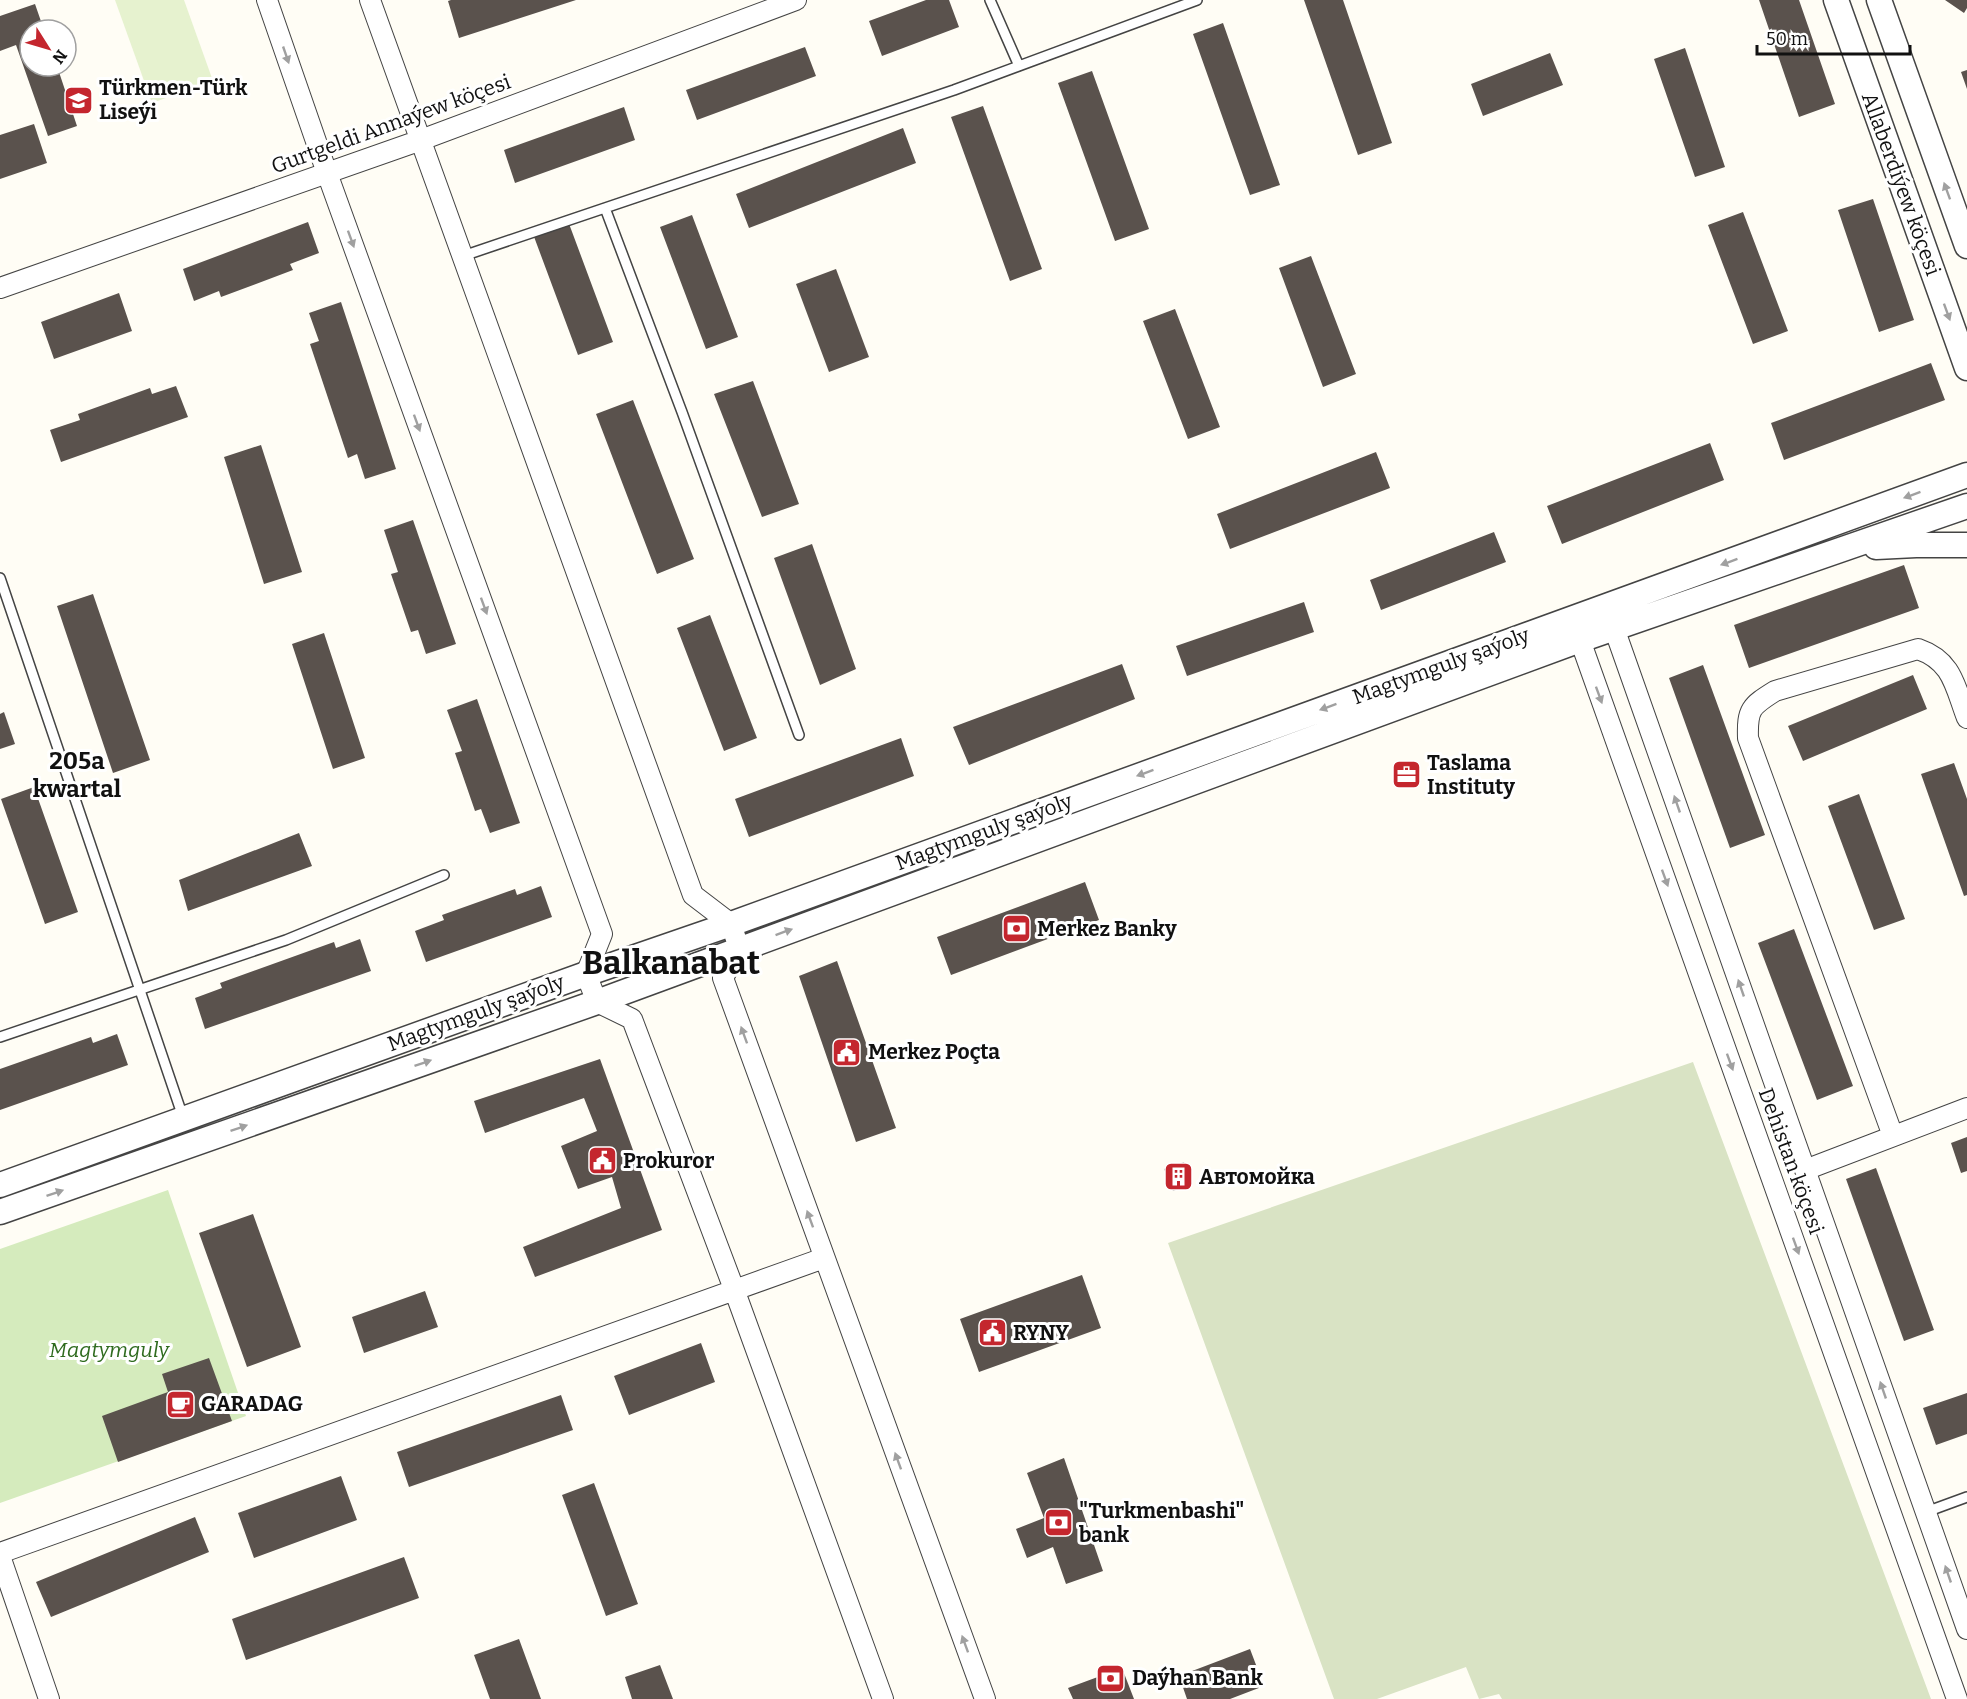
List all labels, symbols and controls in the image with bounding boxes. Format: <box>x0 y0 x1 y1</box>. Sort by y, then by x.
north arrow <box>18 18 78 78</box>
scale bar <box>1757 18 1910 56</box>
text: 50 m <box>1766 28 1808 50</box>
text: N <box>48 46 71 67</box>
one-way arrow <box>282 46 292 64</box>
street label: Gurtgeldi Annaýew köçesi <box>268 69 514 179</box>
place label: Türkmen-Türk Liseýi <box>99 75 248 125</box>
school or university icon: Türkmen-Türk Liseýi <box>62 84 94 116</box>
street label: Allaberdiýew köçesi <box>1856 89 1946 279</box>
one-way arrow <box>1942 182 1952 200</box>
one-way arrow <box>346 230 356 248</box>
one-way arrow <box>1943 303 1953 321</box>
one-way arrow <box>413 414 423 432</box>
one-way arrow <box>1903 491 1921 500</box>
one-way arrow <box>1720 557 1738 567</box>
one-way arrow <box>479 597 489 615</box>
street label: Magtymguly şaýoly <box>1349 622 1534 710</box>
one-way arrow <box>1595 686 1605 704</box>
one-way arrow <box>1319 703 1337 712</box>
district label: 205a kwartal <box>33 747 122 803</box>
place label: Taslama Instituty <box>1427 750 1515 800</box>
office icon: Taslama Instituty <box>1390 759 1422 791</box>
one-way arrow <box>1136 769 1154 779</box>
street label: Magtymguly şaýoly <box>892 788 1077 876</box>
one-way arrow <box>1671 795 1681 813</box>
one-way arrow <box>1660 869 1670 887</box>
bank icon: Merkez Banky <box>1000 913 1032 945</box>
place label: Merkez Banky <box>1037 916 1177 942</box>
one-way arrow <box>775 926 793 936</box>
district label: Balkanabat <box>582 943 760 983</box>
street label: Magtymguly şaýoly <box>384 969 569 1057</box>
one-way arrow <box>1736 979 1746 997</box>
one-way arrow <box>738 1026 748 1044</box>
public building icon: Merkez Poçta <box>831 1036 863 1068</box>
place label: Merkez Poçta <box>868 1039 1000 1065</box>
one-way arrow <box>1726 1053 1736 1071</box>
one-way arrow <box>414 1058 432 1068</box>
street label: Dehistan köçesi <box>1753 1084 1829 1238</box>
one-way arrow <box>230 1123 248 1132</box>
public building icon: Prokuror <box>586 1145 618 1177</box>
place label: Prokuror <box>623 1148 714 1174</box>
building icon: Автомойка <box>1162 1161 1194 1193</box>
place label: Автомойка <box>1199 1164 1315 1190</box>
one-way arrow <box>46 1187 64 1197</box>
one-way arrow <box>804 1209 814 1227</box>
one-way arrow <box>1791 1237 1801 1255</box>
public building icon: RYNY <box>976 1317 1008 1349</box>
place label: RYNY <box>1013 1320 1069 1346</box>
park label: Magtymguly <box>49 1337 170 1363</box>
one-way arrow <box>1878 1381 1888 1399</box>
cafe icon: GARADAG <box>164 1388 196 1420</box>
place label: GARADAG <box>201 1391 303 1417</box>
one-way arrow <box>893 1452 902 1470</box>
place label: "Turkmenbashi" bank <box>1079 1498 1244 1548</box>
bank icon: "Turkmenbashi" bank <box>1042 1507 1074 1539</box>
one-way arrow <box>1942 1565 1952 1583</box>
one-way arrow <box>960 1635 970 1653</box>
bank icon: Daýhan Bank <box>1095 1662 1127 1694</box>
place label: Daýhan Bank <box>1132 1665 1263 1691</box>

